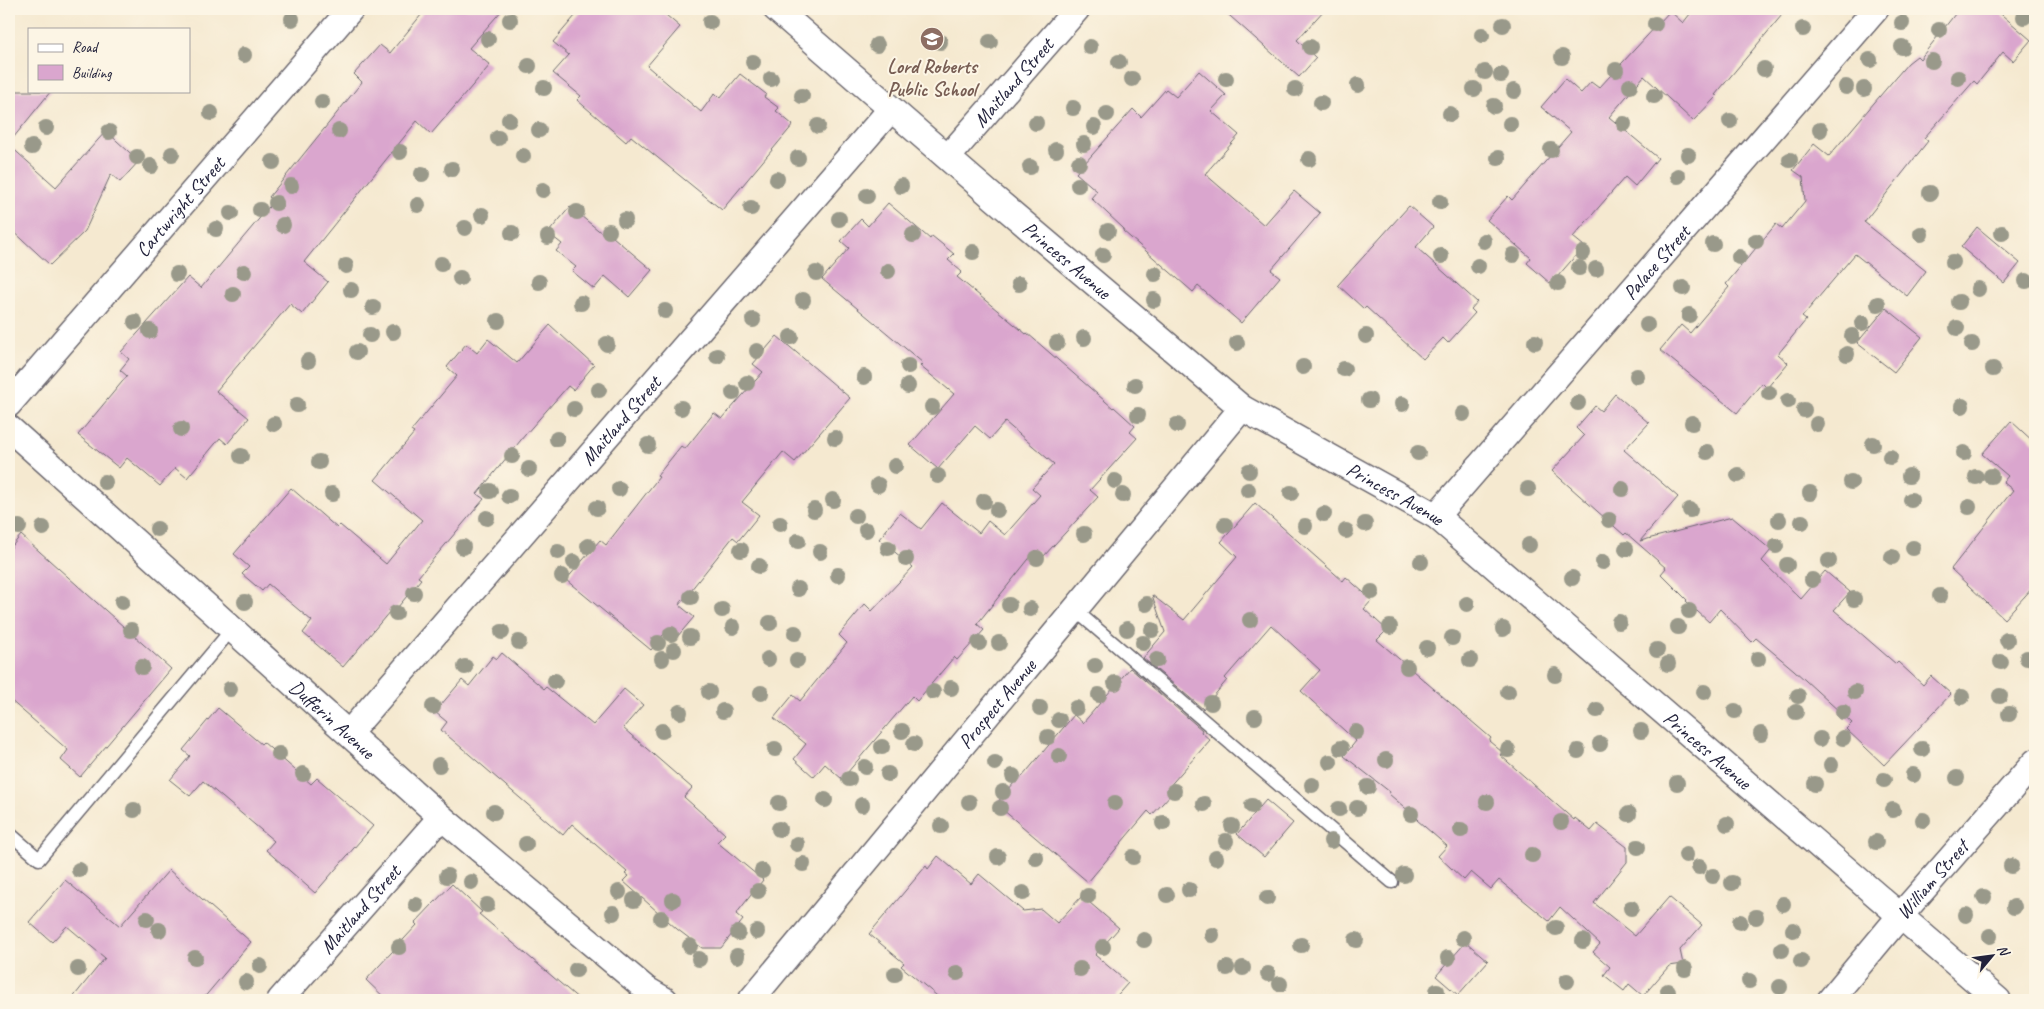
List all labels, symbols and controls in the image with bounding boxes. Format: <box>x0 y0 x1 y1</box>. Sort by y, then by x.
school or university icon: Lord Roberts Public School <box>919 26 945 52</box>
legend <box>28 28 190 92</box>
street label: Maitland Street <box>968 31 1061 132</box>
text: Road <box>72 38 99 57</box>
place label: Lord Roberts Public School <box>887 54 980 102</box>
text: Building <box>72 64 112 83</box>
street label: Cartwright Street <box>130 150 232 262</box>
street label: Princess Avenue <box>1017 216 1117 305</box>
street label: Palace Street <box>1618 219 1697 305</box>
street label: Maitland Street <box>575 369 668 471</box>
street label: Princess Avenue <box>1342 457 1451 532</box>
street label: Prospect Avenue <box>953 653 1043 754</box>
street label: Dufferin Avenue <box>284 675 381 765</box>
street label: Princess Avenue <box>1658 706 1757 796</box>
street label: William Street <box>1891 832 1976 924</box>
street label: Maitland Street <box>315 858 408 959</box>
north arrow <box>1966 932 2016 982</box>
text: N <box>1993 942 2014 960</box>

